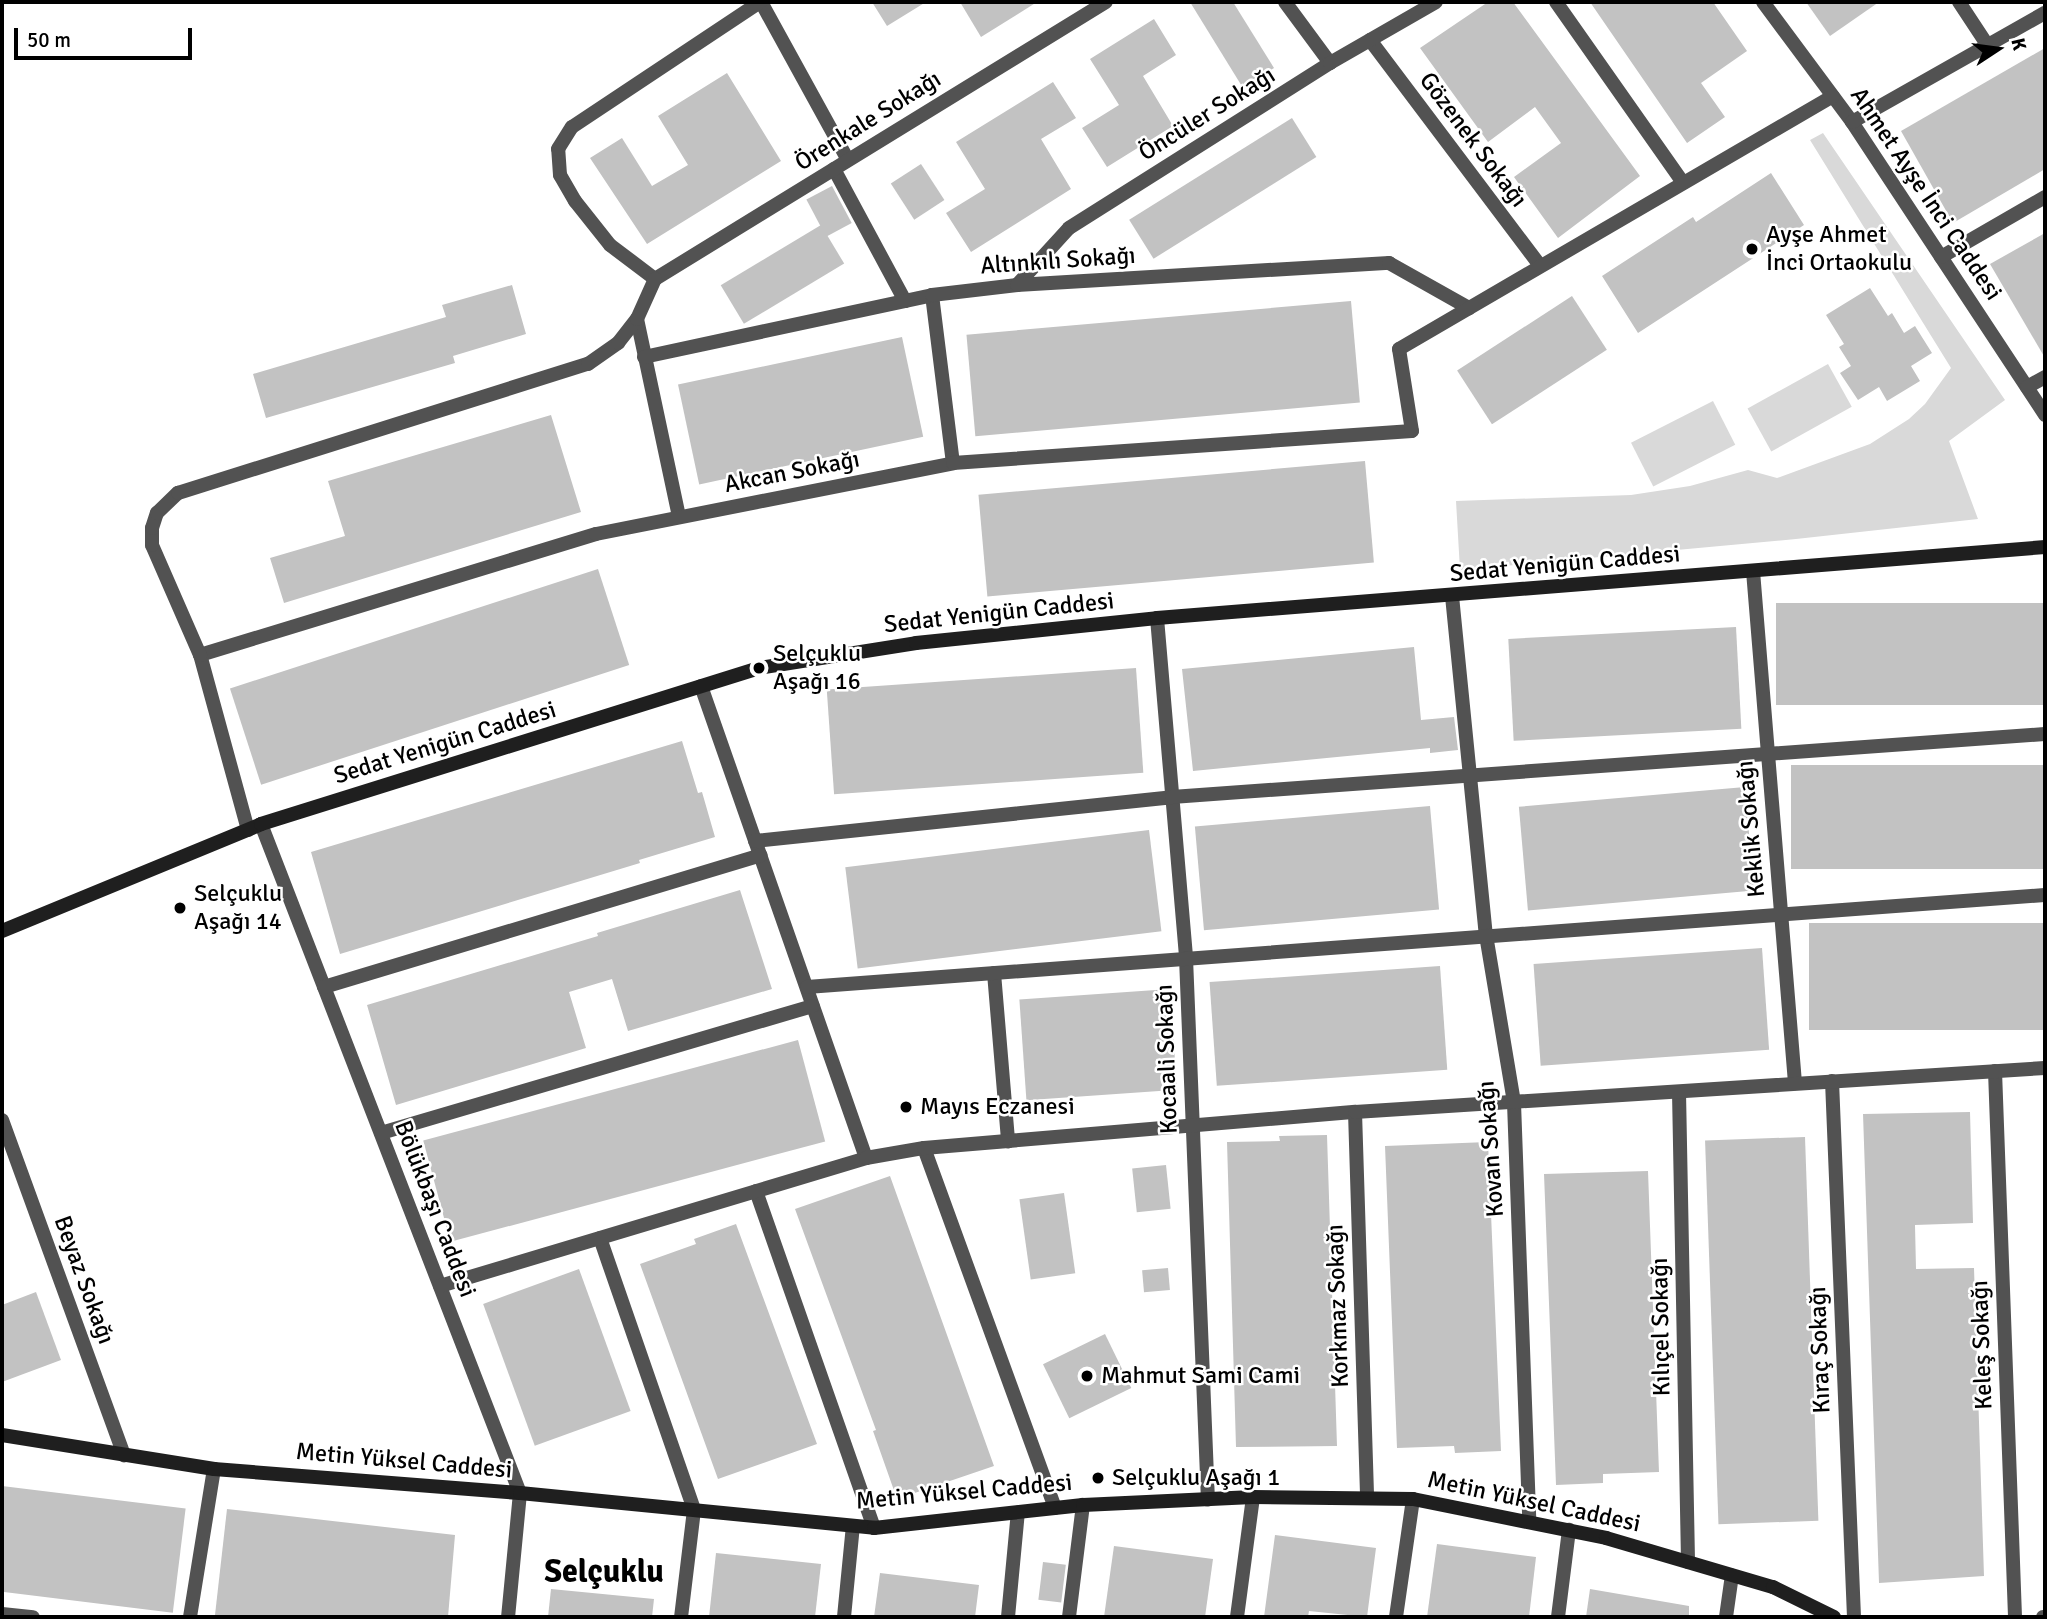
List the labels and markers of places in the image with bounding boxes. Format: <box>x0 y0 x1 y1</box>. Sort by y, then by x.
place label: Ayşe Ahmet İnci Ortaokulu <box>1766 221 1912 277</box>
marker: Ayşe Ahmet İnci Ortaokulu <box>1744 241 1760 257</box>
place label: Selçuklu Aşağı 16 <box>773 640 861 696</box>
marker: Selçuklu Aşağı 16 <box>751 660 767 676</box>
place label: Selçuklu Aşağı 14 <box>194 880 282 936</box>
marker: Selçuklu Aşağı 14 <box>172 900 188 916</box>
place label: Mayıs Eczanesi <box>920 1093 1075 1121</box>
marker: Mayıs Eczanesi <box>898 1099 914 1115</box>
place label: Mahmut Sami Cami <box>1101 1362 1300 1390</box>
marker: Mahmut Sami Cami <box>1079 1368 1095 1384</box>
place label: Selçuklu Aşağı 1 <box>1112 1464 1280 1492</box>
marker: Selçuklu Aşağı 1 <box>1090 1470 1106 1486</box>

